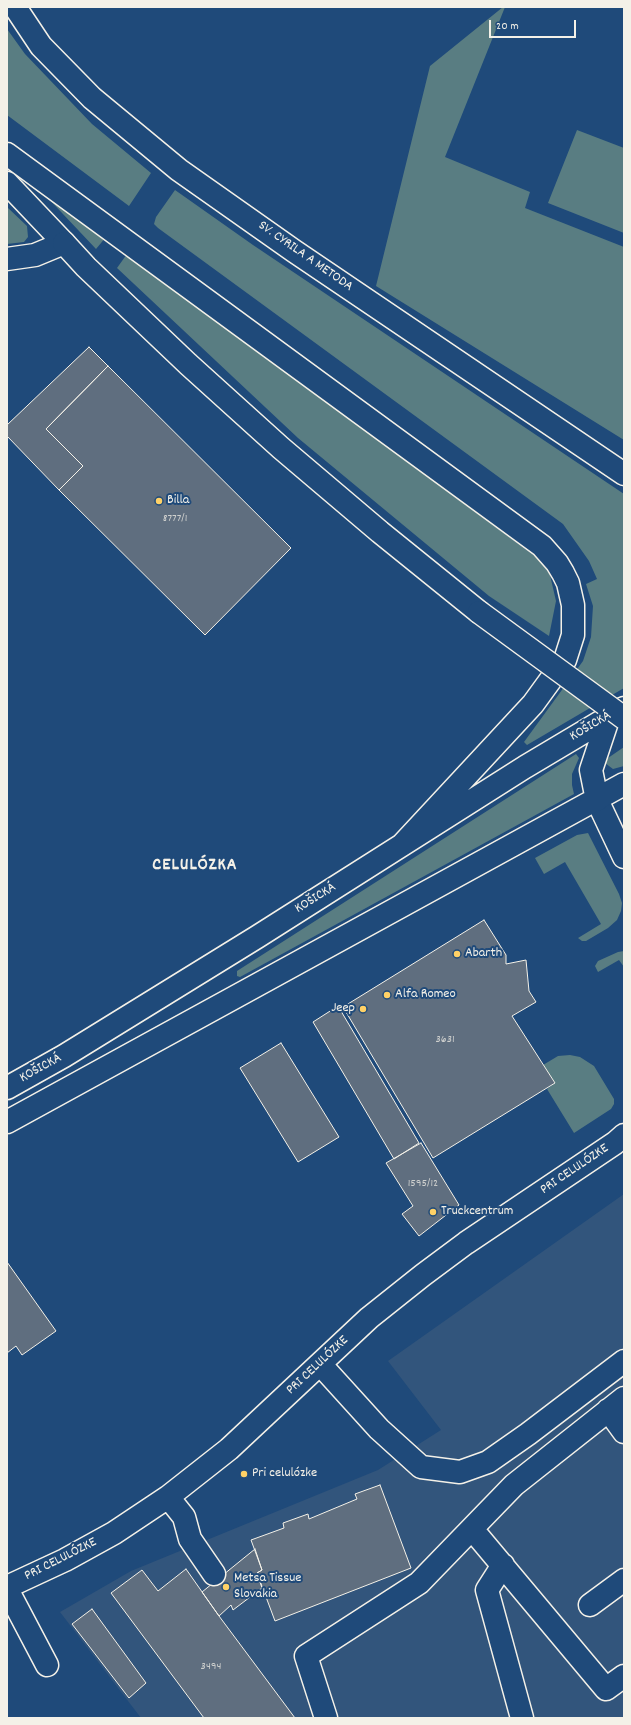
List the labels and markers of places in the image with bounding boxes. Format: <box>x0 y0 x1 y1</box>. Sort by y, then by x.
place label: Billa <box>167 493 189 509</box>
marker: Billa <box>154 496 164 506</box>
place label: Abarth <box>465 946 502 962</box>
marker: Abarth <box>452 949 462 959</box>
place label: Alfa Romeo <box>395 987 456 1003</box>
marker: Alfa Romeo <box>382 990 392 1000</box>
place label: Jeep <box>331 1001 355 1017</box>
marker: Jeep <box>358 1004 368 1014</box>
place label: Truckcentrum <box>441 1204 513 1220</box>
marker: Truckcentrum <box>428 1207 438 1217</box>
place label: Pri celulózke <box>252 1466 317 1482</box>
marker: Pri celulózke <box>239 1469 249 1479</box>
place label: Metsa Tissue Slovakia <box>234 1571 301 1604</box>
marker: Metsa Tissue Slovakia <box>221 1582 231 1592</box>

